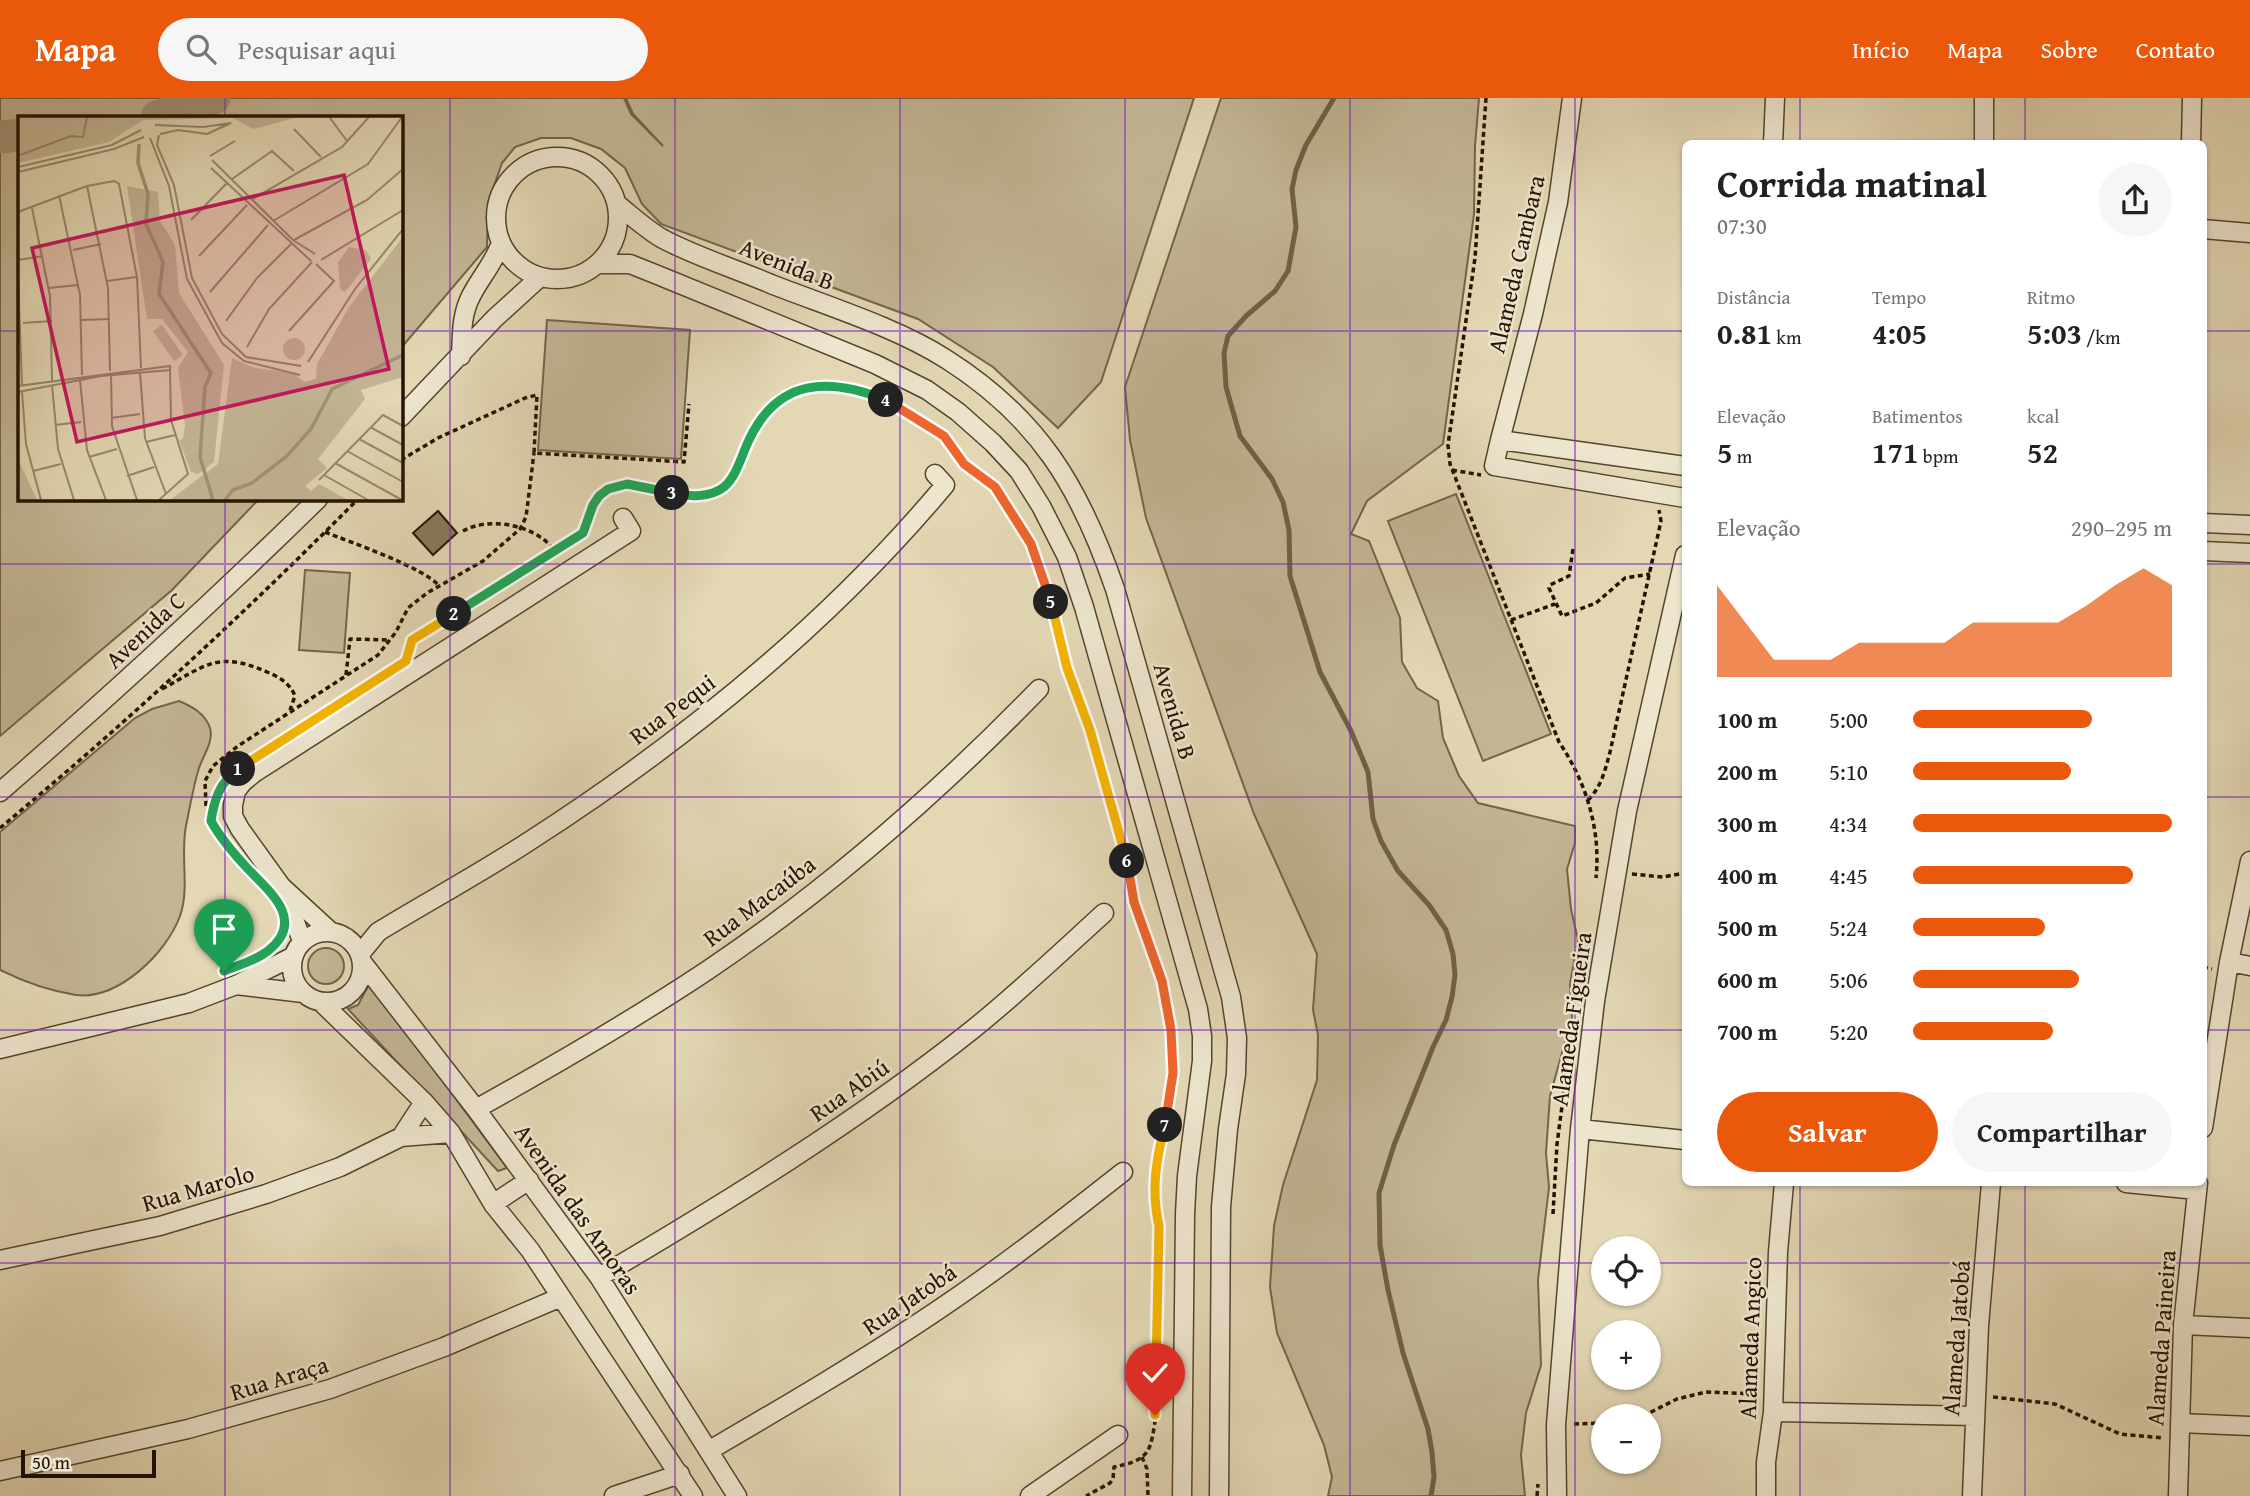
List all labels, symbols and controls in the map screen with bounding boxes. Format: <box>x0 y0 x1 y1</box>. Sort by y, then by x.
search box <box>158 18 648 81</box>
text: Mapa <box>35 25 116 73</box>
icon: search <box>182 30 220 68</box>
text: Pesquisar aqui <box>238 30 396 69</box>
text: Início <box>1852 32 1909 67</box>
text: Mapa <box>1947 32 2003 67</box>
text: Sobre <box>2041 32 2098 67</box>
text: Contato <box>2136 32 2215 67</box>
inset map <box>18 116 402 500</box>
text: Corrida matinal <box>1717 155 1987 211</box>
button: share <box>2098 163 2172 237</box>
street label: Alameda Cambara <box>1479 171 1554 356</box>
text: 07:30 <box>1717 209 1767 242</box>
street label: Avenida B <box>734 229 840 299</box>
text: Distância <box>1717 283 1791 311</box>
text: Tempo <box>1872 283 1926 311</box>
text: Ritmo <box>2027 283 2075 311</box>
text: 0.81 <box>1717 311 1772 355</box>
text: 4:05 <box>1872 311 1927 355</box>
text: 5:03 <box>2027 311 2082 355</box>
text: km <box>1772 323 1801 351</box>
text: /km <box>2082 323 2120 351</box>
pin: 4 <box>868 382 903 418</box>
text: 4 <box>881 385 890 413</box>
text: Elevação <box>1717 402 1786 430</box>
text: Batimentos <box>1872 402 1963 430</box>
text: kcal <box>2027 402 2059 430</box>
text: 5 <box>1717 430 1733 474</box>
text: 171 <box>1872 430 1919 474</box>
text: 52 <box>2027 430 2058 474</box>
text: m <box>1733 442 1752 470</box>
text: bpm <box>1919 442 1958 470</box>
pin: 3 <box>654 476 690 510</box>
text: 3 <box>667 478 676 506</box>
text: Elevação <box>1717 511 1801 544</box>
text: 290–295 m <box>2071 511 2172 544</box>
street label: Avenida C <box>97 584 193 676</box>
pin: 5 <box>1034 584 1068 620</box>
text: 5 <box>1046 587 1055 615</box>
pin: 2 <box>436 596 472 632</box>
text: 2 <box>449 599 458 627</box>
street label: Avenida B <box>1144 658 1206 764</box>
street label: Rua Pequi <box>622 665 723 753</box>
text: 100 m <box>1717 703 1778 736</box>
text: 5:00 <box>1829 703 1868 736</box>
pin: 1 <box>220 752 256 786</box>
text: 1 <box>233 754 242 782</box>
text: 200 m <box>1717 755 1778 788</box>
text: 5:10 <box>1829 755 1868 788</box>
text: 300 m <box>1717 807 1778 840</box>
text: 4:34 <box>1829 807 1868 840</box>
pin: 6 <box>1110 844 1144 878</box>
text: 6 <box>1122 846 1131 874</box>
street label: Rua Macaúba <box>695 847 823 955</box>
text: 400 m <box>1717 859 1778 892</box>
text: 4:45 <box>1829 859 1868 892</box>
pin <box>194 899 254 971</box>
icon: arrive <box>205 910 243 948</box>
text: 500 m <box>1717 911 1778 944</box>
text: 5:24 <box>1829 911 1868 944</box>
street label: Alameda Figueira <box>1541 929 1601 1108</box>
text: 600 m <box>1717 963 1778 996</box>
text: 5:06 <box>1829 963 1868 996</box>
text: 700 m <box>1717 1015 1778 1048</box>
text: 5:20 <box>1829 1015 1868 1048</box>
street label: Rua Abiú <box>802 1050 896 1130</box>
button: Salvar <box>1717 1092 1938 1172</box>
button: Compartilhar <box>1952 1092 2172 1172</box>
pin: 7 <box>1148 1108 1182 1142</box>
text: 7 <box>1160 1110 1169 1138</box>
street label: Avenida das Amoras <box>506 1116 650 1302</box>
street label: Rua Marolo <box>138 1155 258 1221</box>
map controls <box>1591 1236 1661 1474</box>
button: locate <box>1591 1236 1661 1306</box>
street label: Alameda Paineira <box>2137 1248 2185 1427</box>
street label: Rua Jatobá <box>855 1254 964 1343</box>
street label: Alameda Angico <box>1730 1256 1770 1420</box>
street label: Alameda Jatobá <box>1933 1258 1979 1417</box>
button: + <box>1591 1320 1661 1390</box>
pin <box>1125 1343 1185 1415</box>
street label: Rua Araça <box>226 1346 333 1409</box>
icon: check <box>1136 1354 1174 1392</box>
button: − <box>1591 1404 1661 1474</box>
scale bar <box>21 1447 156 1479</box>
text: 50 m <box>32 1448 70 1476</box>

